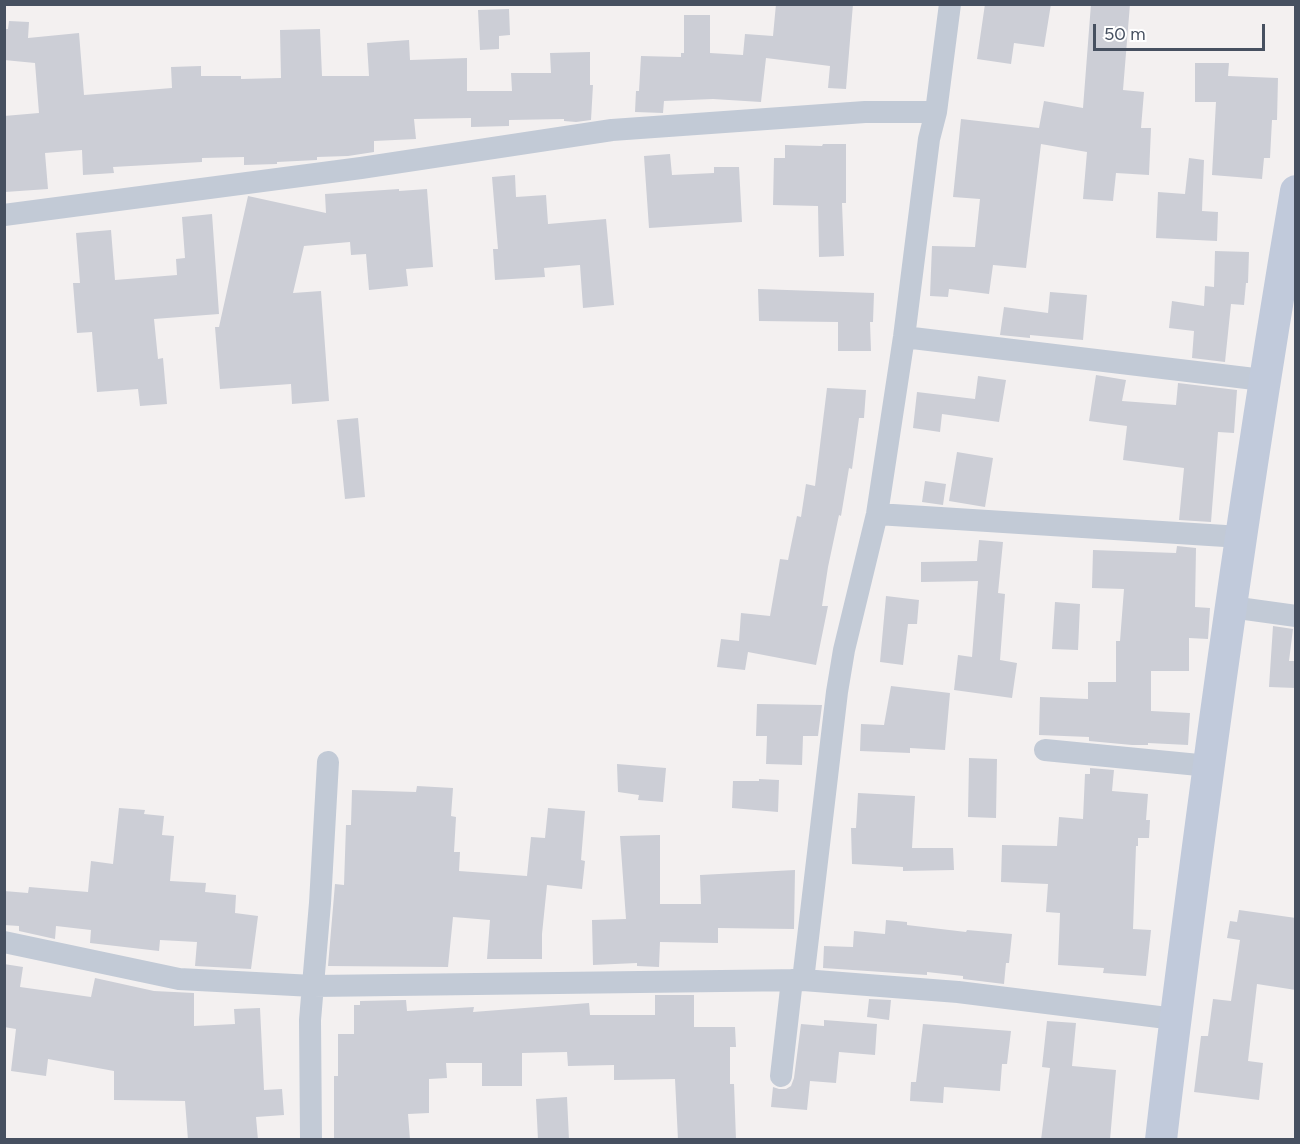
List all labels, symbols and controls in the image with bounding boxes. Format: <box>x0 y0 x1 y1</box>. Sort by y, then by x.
scale bar <box>1096 12 1268 50</box>
text: 50 m <box>1104 23 1146 45</box>

